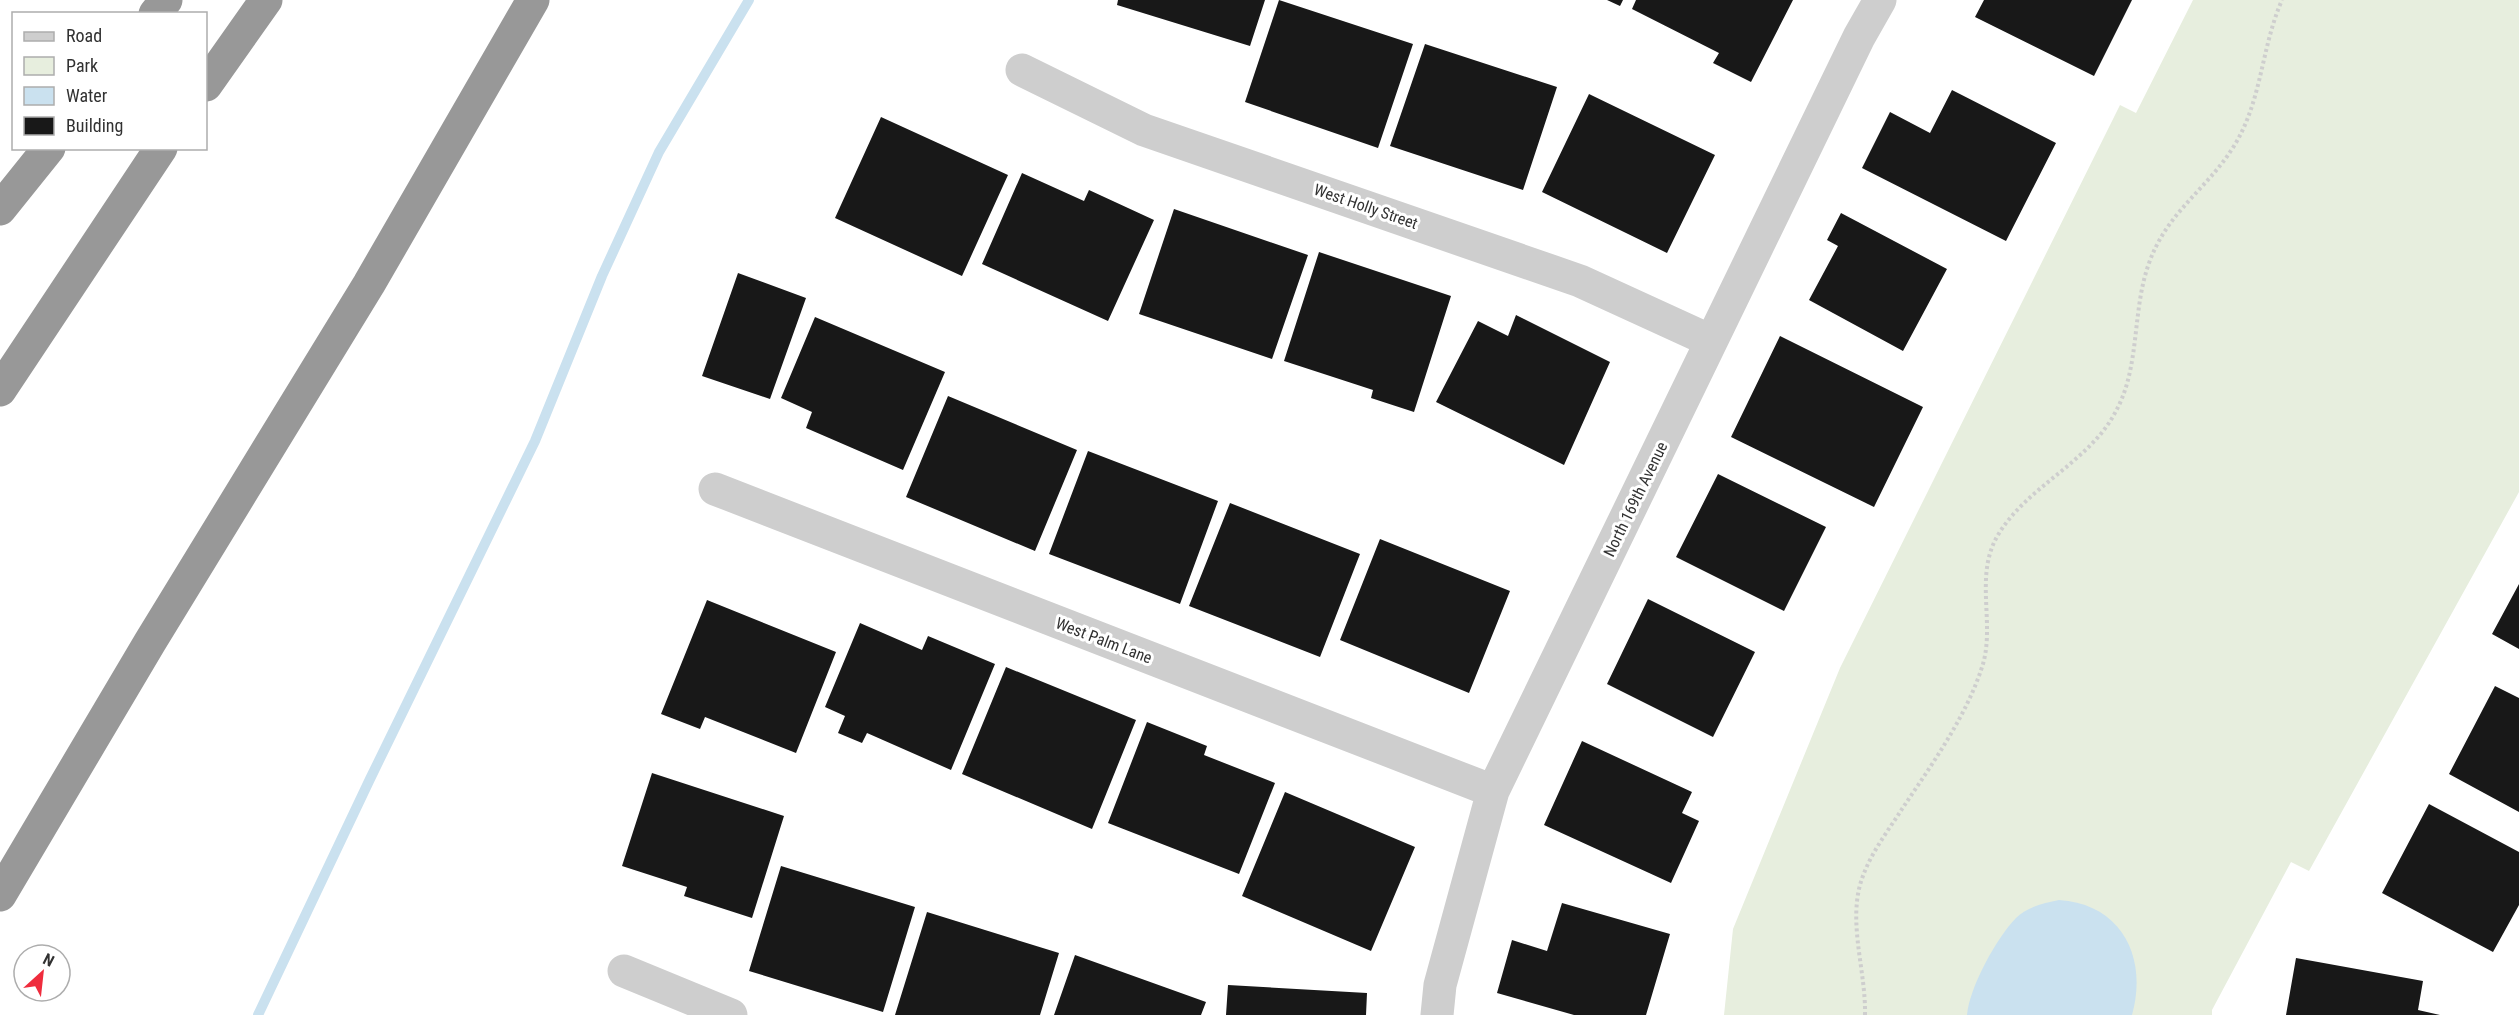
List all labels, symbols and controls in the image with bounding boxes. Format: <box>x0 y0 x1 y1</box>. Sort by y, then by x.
legend <box>12 12 207 150</box>
text: Road <box>66 25 102 46</box>
text: Park <box>66 55 98 76</box>
text: Water <box>66 85 108 106</box>
text: Building <box>66 115 123 136</box>
street label: West Holly Street <box>1312 180 1420 233</box>
street label: North 169th Avenue <box>1599 439 1671 560</box>
street label: West Palm Lane <box>1053 613 1155 668</box>
north arrow <box>12 943 72 1003</box>
text: N <box>40 949 57 971</box>

